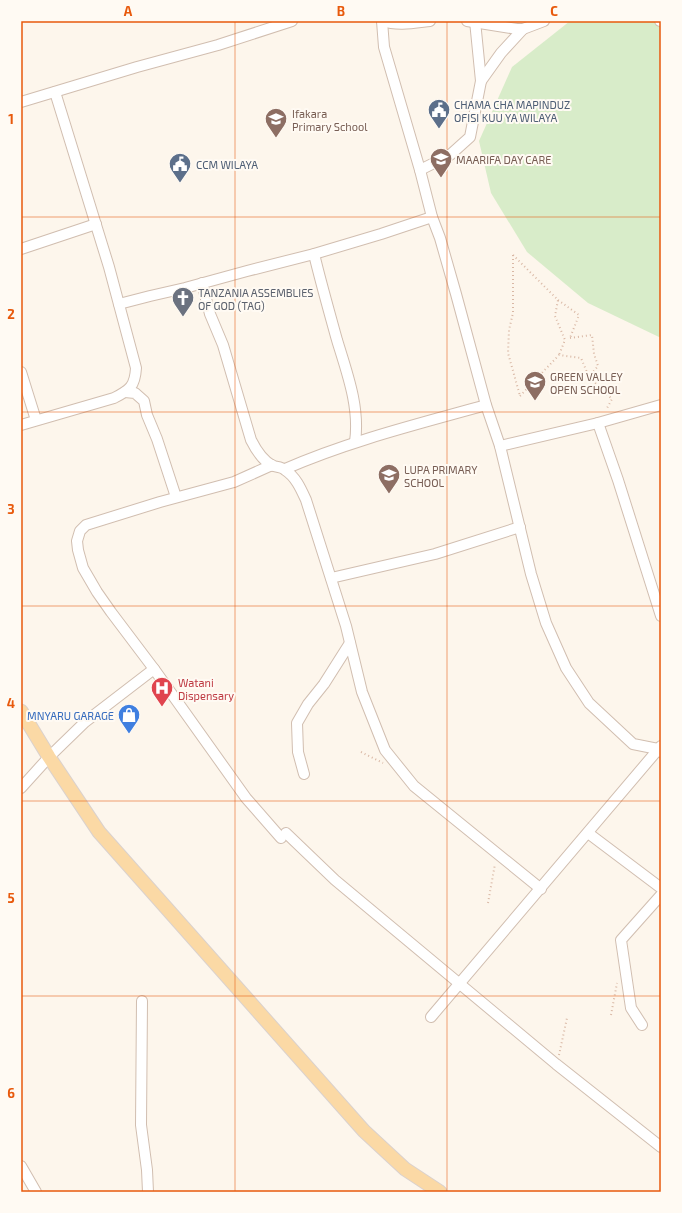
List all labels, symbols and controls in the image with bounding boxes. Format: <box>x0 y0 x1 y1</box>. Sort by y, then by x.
text: A <box>124 3 133 19</box>
text: B <box>337 3 345 19</box>
text: C <box>550 3 558 19</box>
public building icon: CHAMA CHA MAPINDUZ OFISI KUU YA WILAYA <box>426 97 452 130</box>
place label: CHAMA CHA MAPINDUZ OFISI KUU YA WILAYA <box>454 98 570 124</box>
school or university icon: Ifakara Primary School <box>263 106 289 139</box>
place label: Ifakara Primary School <box>292 107 368 133</box>
text: 1 <box>8 111 14 127</box>
school or university icon: MAARIFA DAY CARE <box>428 146 454 179</box>
public building icon: CCM WILAYA <box>167 151 193 184</box>
place label: MAARIFA DAY CARE <box>456 153 551 166</box>
place label: CCM WILAYA <box>196 158 258 171</box>
church icon: TANZANIA ASSEMBLIES OF GOD (TAG) <box>170 285 196 318</box>
place label: TANZANIA ASSEMBLIES OF GOD (TAG) <box>198 286 314 312</box>
text: 2 <box>7 306 15 322</box>
school or university icon: GREEN VALLEY OPEN SCHOOL <box>522 369 548 402</box>
place label: GREEN VALLEY OPEN SCHOOL <box>550 370 624 396</box>
school or university icon: LUPA PRIMARY SCHOOL <box>376 462 402 495</box>
place label: LUPA PRIMARY SCHOOL <box>404 463 478 489</box>
text: 3 <box>7 501 15 517</box>
hospital icon: Watani Dispensary <box>149 675 175 708</box>
place label: Watani Dispensary <box>178 676 234 702</box>
text: 4 <box>7 695 15 711</box>
shop icon: MNYARU GARAGE <box>116 702 142 735</box>
place label: MNYARU GARAGE <box>27 709 114 722</box>
text: 5 <box>7 890 15 906</box>
text: 6 <box>7 1085 15 1101</box>

